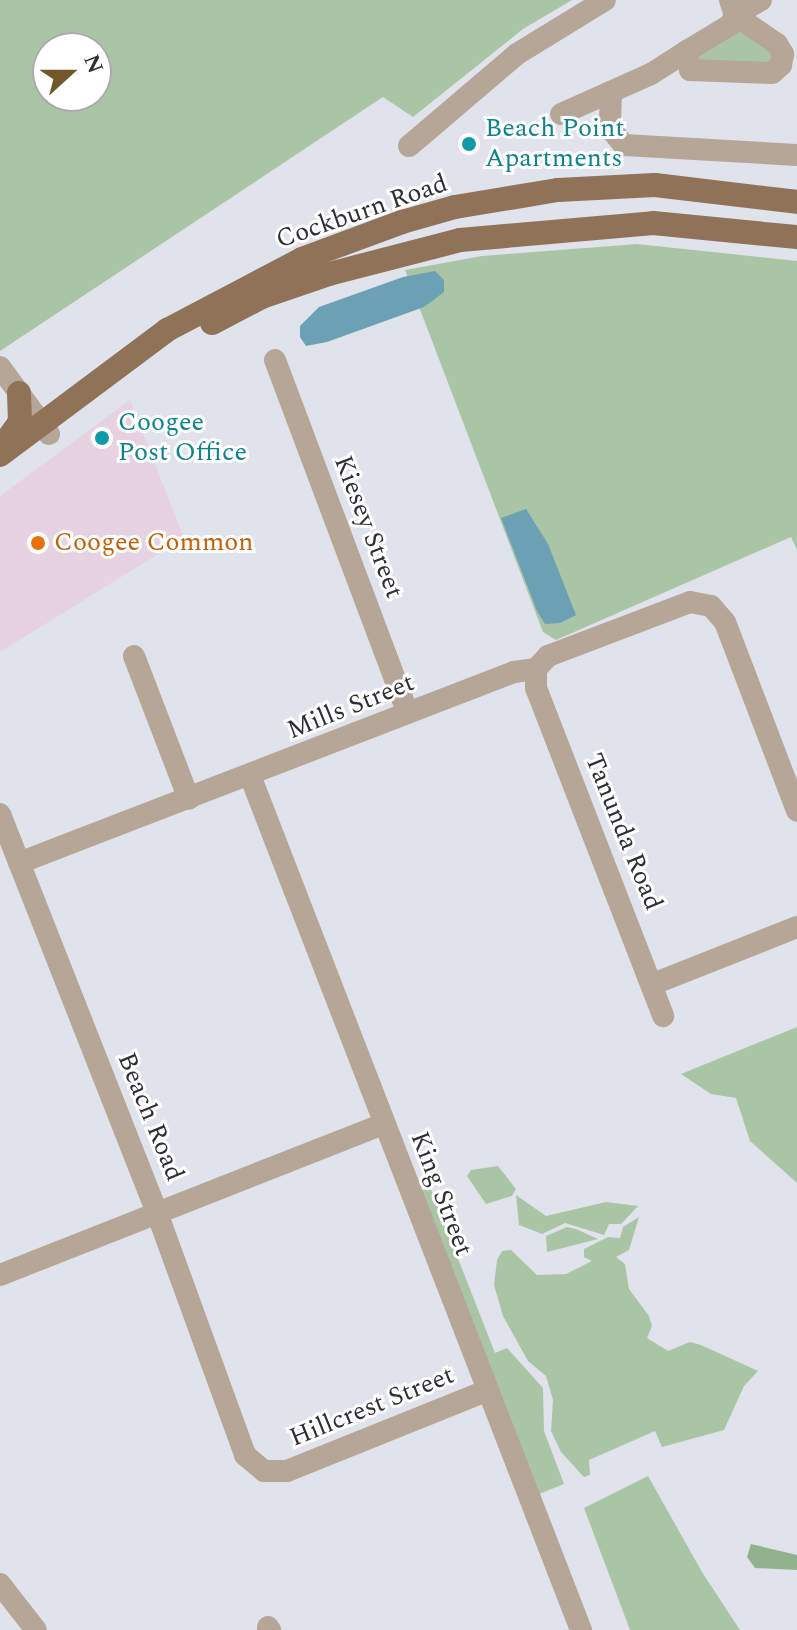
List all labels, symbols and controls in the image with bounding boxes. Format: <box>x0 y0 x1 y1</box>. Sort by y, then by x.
north arrow <box>32 32 112 112</box>
text: N <box>74 50 112 78</box>
place label: Beach Point Apartments <box>485 113 624 174</box>
marker: Beach Point Apartments <box>460 135 478 153</box>
street label: Cockburn Road <box>272 168 452 256</box>
place label: Coogee Post Office <box>118 407 247 468</box>
marker: Coogee Post Office <box>93 429 111 447</box>
street label: Kiesey Street <box>327 451 409 603</box>
place label: Coogee Common <box>54 527 253 559</box>
marker: Coogee Common <box>29 534 47 552</box>
street label: Mills Street <box>283 667 419 747</box>
street label: Tanunda Road <box>577 749 669 915</box>
street label: Beach Road <box>110 1048 190 1186</box>
street label: King Street <box>403 1127 479 1261</box>
street label: Hillcrest Street <box>285 1360 459 1454</box>

